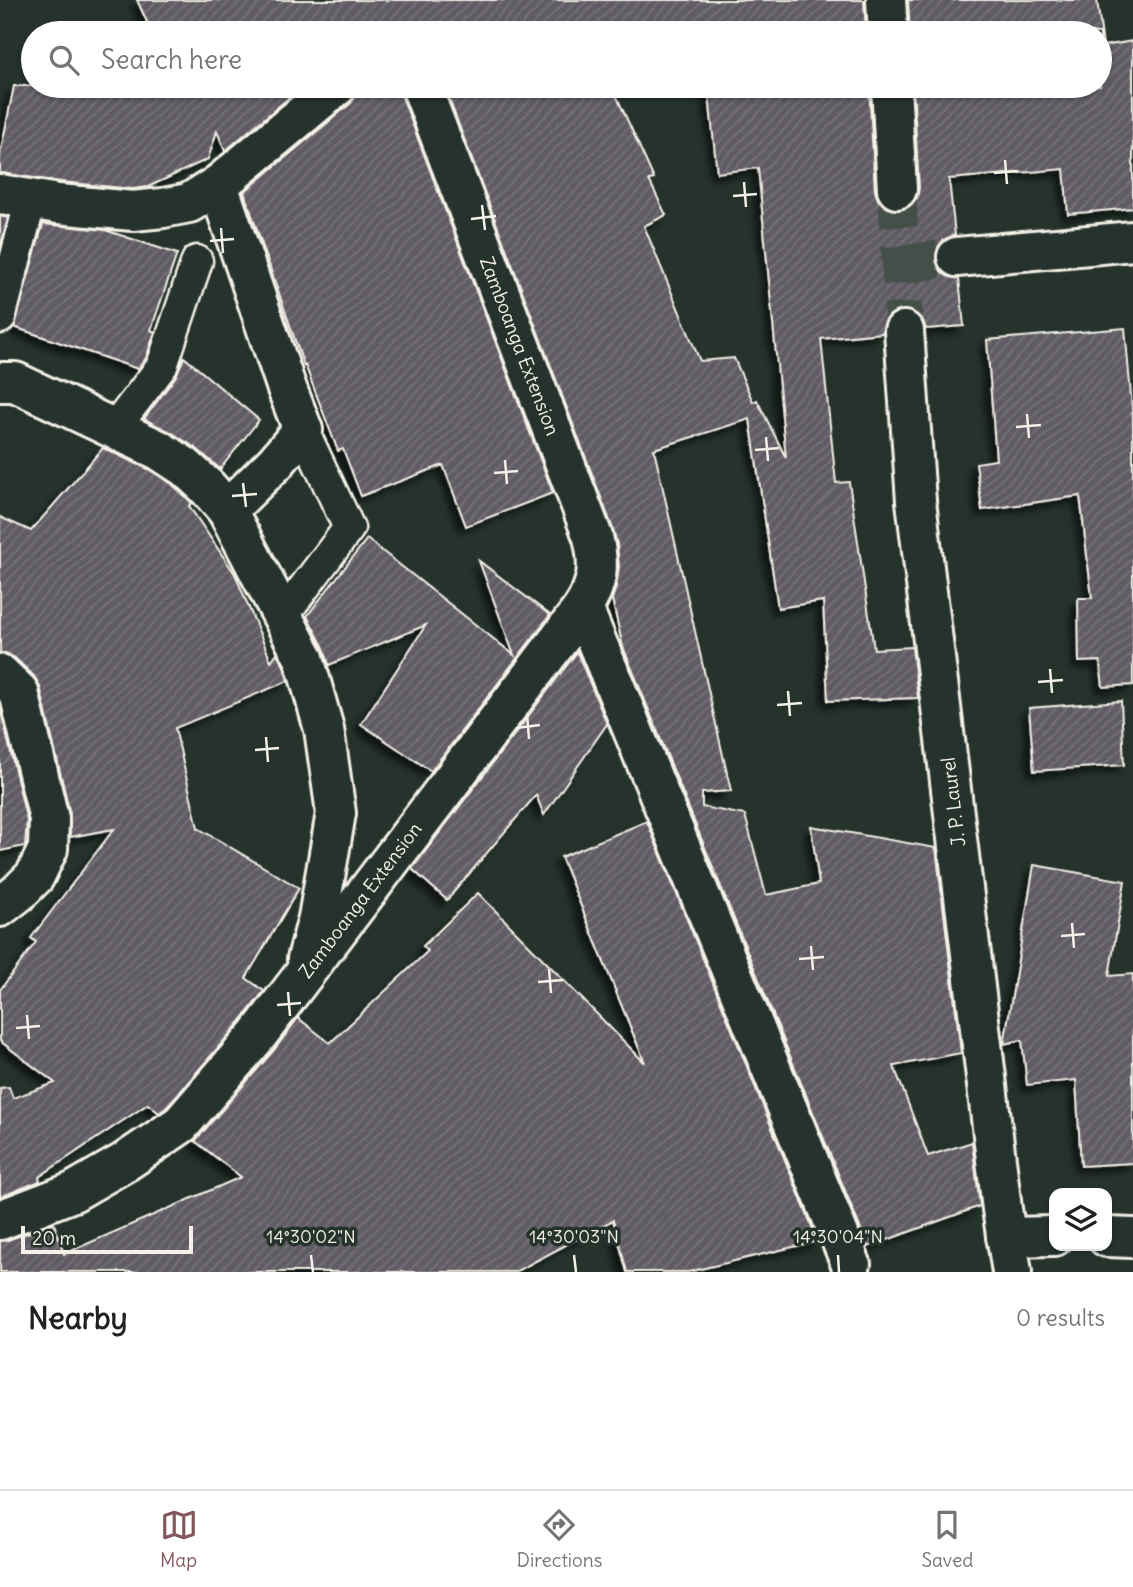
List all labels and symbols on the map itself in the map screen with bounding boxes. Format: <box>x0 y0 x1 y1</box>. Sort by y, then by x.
street label: Zamboanga Extension <box>475 253 565 439</box>
street label: J. P. Laurel <box>936 756 970 848</box>
street label: Zamboanga Extension <box>293 817 427 983</box>
scale bar <box>21 1223 192 1255</box>
text: 14°30'02"N <box>266 1225 356 1248</box>
text: 14°30'03"N <box>529 1225 619 1248</box>
text: 14°30'04"N <box>793 1225 883 1248</box>

